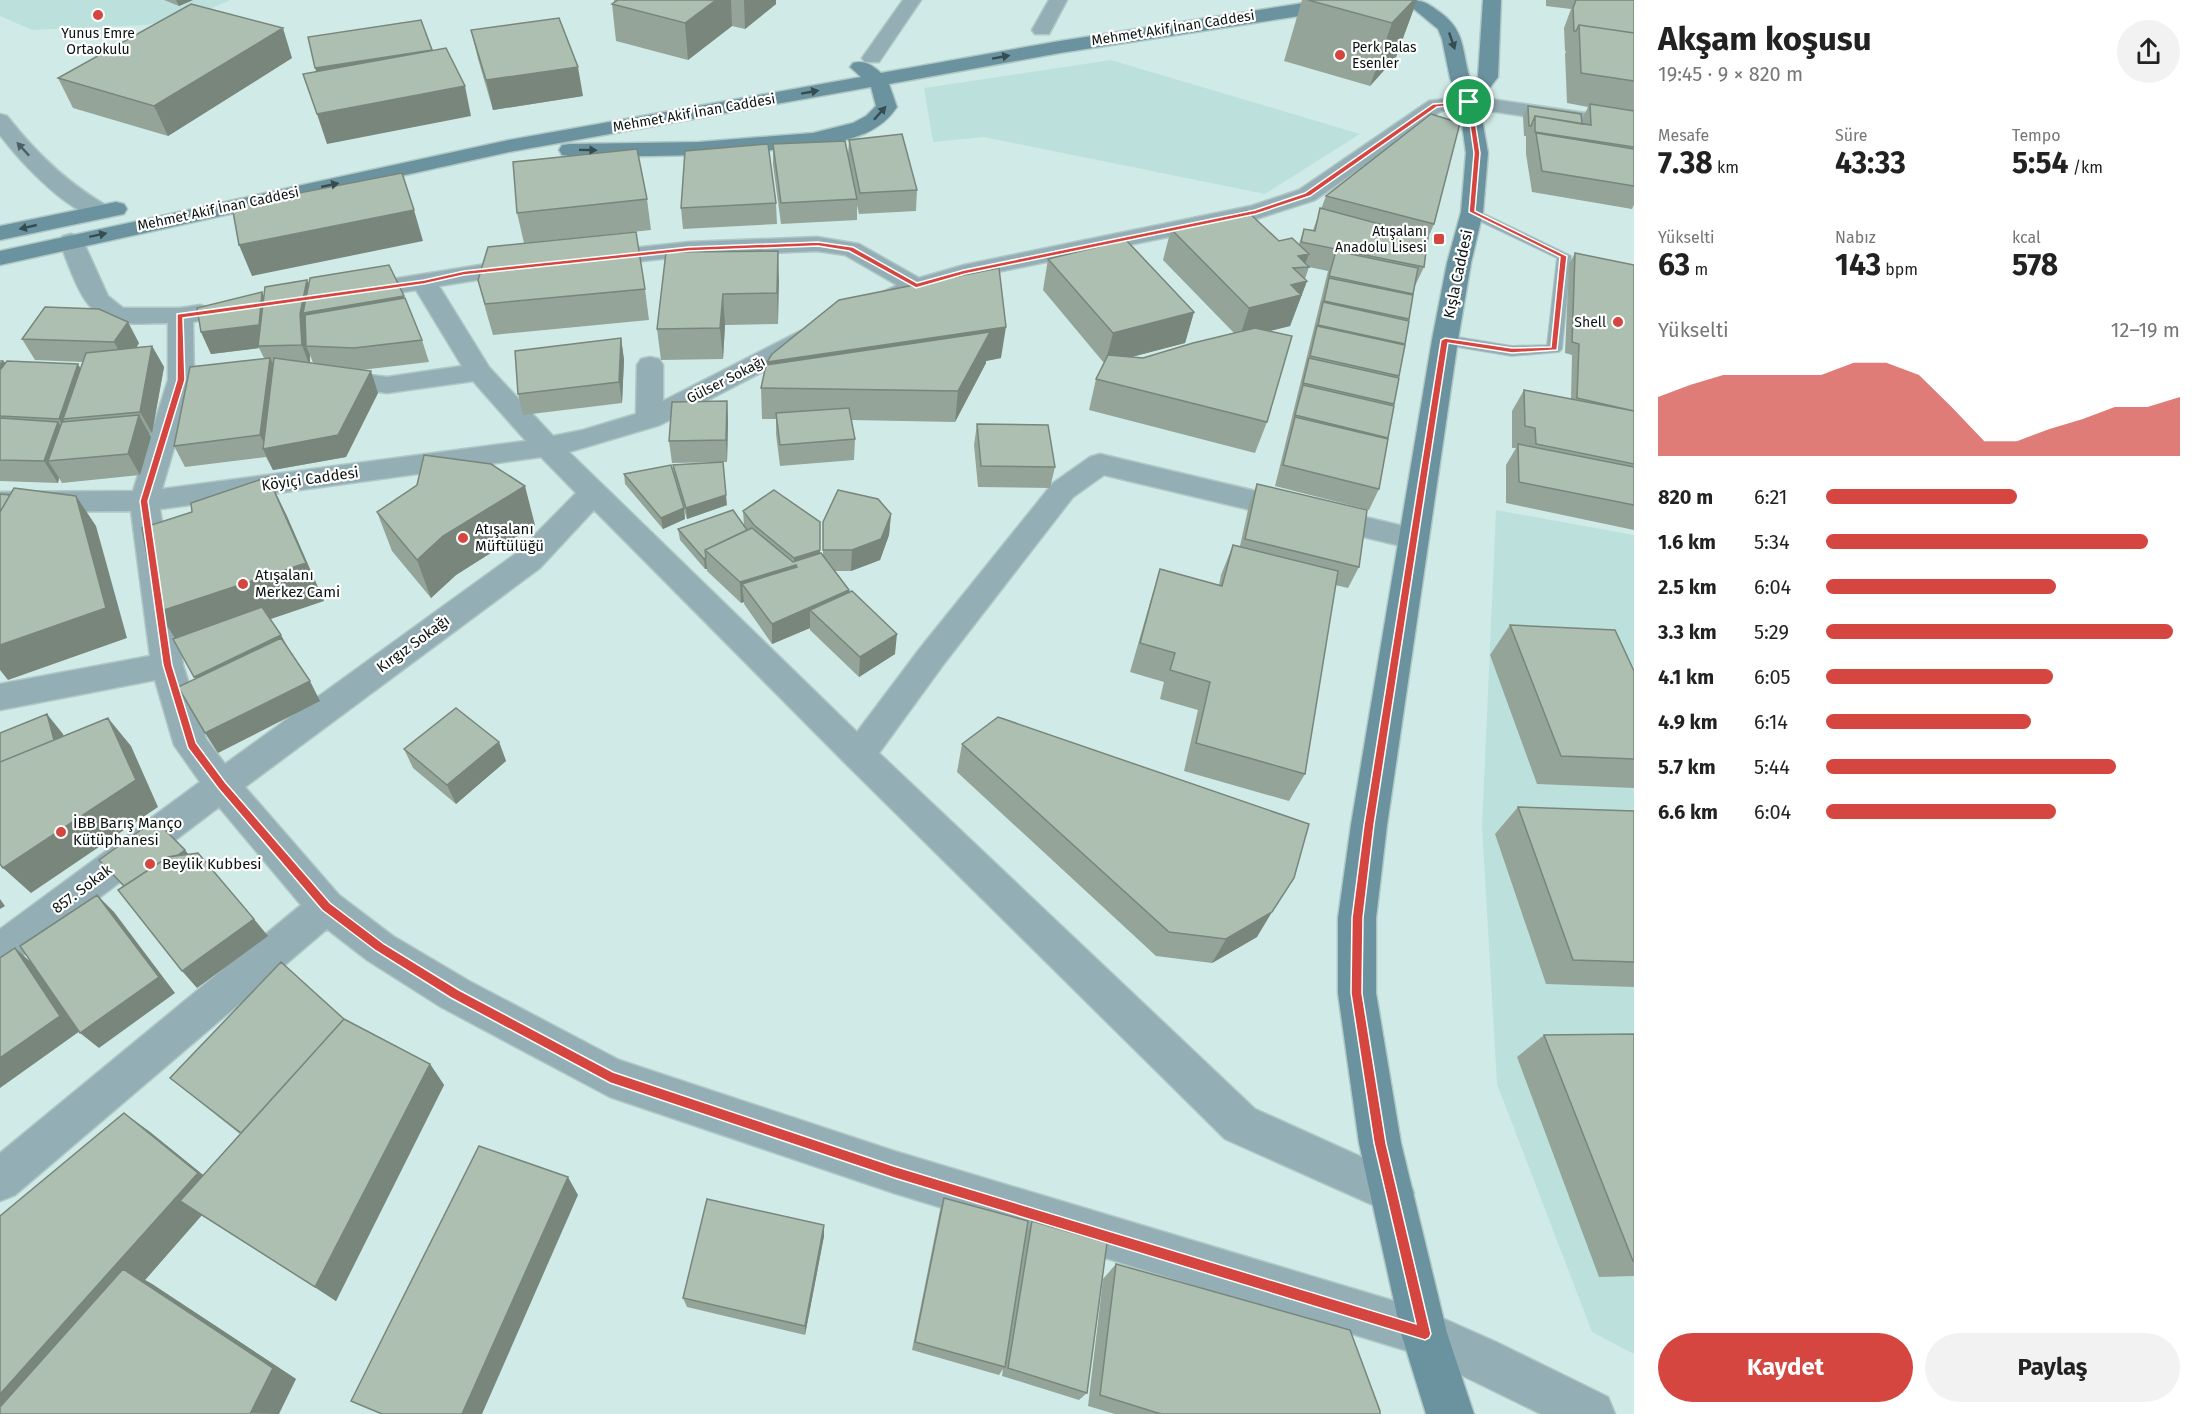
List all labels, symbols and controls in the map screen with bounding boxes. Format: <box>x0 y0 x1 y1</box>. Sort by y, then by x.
street label: Mehmet Akif İnan Caddesi <box>1090 6 1256 49</box>
marker: Yunus Emre Ortaokulu <box>91 8 105 22</box>
text: Akşam koşusu <box>1658 19 1872 59</box>
button: share <box>2117 20 2180 83</box>
place label: Yunus Emre Ortaokulu <box>61 25 135 58</box>
one-way arrow <box>1447 32 1457 50</box>
place label: Perk Palas Esenler <box>1352 39 1417 72</box>
marker: Perk Palas Esenler <box>1333 48 1347 62</box>
one-way arrow <box>992 53 1011 62</box>
text: 19:45 · 9 × 820 m <box>1658 62 1803 86</box>
pin <box>1443 76 1494 127</box>
icon: arrive <box>1452 85 1485 118</box>
one-way arrow <box>800 87 819 96</box>
street label: Mehmet Akif İnan Caddesi <box>611 89 777 136</box>
one-way arrow <box>874 105 887 120</box>
text: Mesafe <box>1658 126 1709 145</box>
text: Süre <box>1835 126 1867 145</box>
text: Tempo <box>2012 126 2061 145</box>
one-way arrow <box>16 142 30 157</box>
one-way arrow <box>579 145 598 155</box>
text: 7.38 <box>1658 145 1713 181</box>
text: 43:33 <box>1835 145 1906 181</box>
text: 5:54 <box>2012 145 2069 181</box>
text: km <box>1713 158 1739 177</box>
text: /km <box>2069 158 2103 177</box>
one-way arrow <box>320 180 339 189</box>
street label: Mehmet Akif İnan Caddesi <box>135 183 300 234</box>
one-way arrow <box>18 222 37 232</box>
place label: Atışalanı Anadolu Lisesi <box>1335 223 1427 256</box>
street label: Kışla Caddesi <box>1440 228 1476 320</box>
text: Yükselti <box>1658 228 1715 247</box>
text: Nabız <box>1835 228 1876 247</box>
text: kcal <box>2012 228 2041 247</box>
one-way arrow <box>89 230 107 240</box>
marker: Atışalanı Anadolu Lisesi <box>1432 232 1446 246</box>
text: 63 <box>1658 247 1690 283</box>
text: 143 <box>1835 247 1881 283</box>
text: 578 <box>2012 247 2058 283</box>
text: m <box>1690 260 1708 279</box>
text: bpm <box>1881 260 1918 279</box>
place label: Shell <box>1574 314 1606 331</box>
marker: Shell <box>1611 315 1625 329</box>
text: Yükselti <box>1658 318 1729 342</box>
text: 12–19 m <box>2111 318 2180 342</box>
street label: Gülser Sokağı <box>684 353 768 407</box>
street label: Köyiçi Caddesi <box>260 463 360 495</box>
text: 820 m <box>1658 485 1713 509</box>
text: 6:21 <box>1754 485 1788 509</box>
place label: Atışalanı Müftülüğü <box>475 520 544 555</box>
text: 1.6 km <box>1658 530 1716 554</box>
text: 5:34 <box>1754 530 1790 554</box>
marker: Atışalanı Müftülüğü <box>456 531 470 545</box>
place label: Atışalanı Merkez Cami <box>255 566 340 601</box>
text: 2.5 km <box>1658 575 1717 599</box>
text: 6:04 <box>1754 575 1791 599</box>
marker: Atışalanı Merkez Cami <box>236 577 250 591</box>
street label: Kırgız Sokağı <box>373 612 453 676</box>
text: 3.3 km <box>1658 620 1717 644</box>
text: 5:29 <box>1754 620 1789 644</box>
text: 4.1 km <box>1658 665 1714 689</box>
text: 6:05 <box>1754 665 1791 689</box>
text: 4.9 km <box>1658 710 1718 734</box>
text: 6:14 <box>1754 710 1788 734</box>
text: 5.7 km <box>1658 755 1716 779</box>
text: 5:44 <box>1754 755 1790 779</box>
text: 6.6 km <box>1658 800 1718 824</box>
text: 6:04 <box>1754 800 1791 824</box>
place label: İBB Barış Manço Kütüphanesi <box>73 814 182 849</box>
marker: İBB Barış Manço Kütüphanesi <box>54 825 68 839</box>
place label: Beylik Kubbesi <box>162 855 262 873</box>
marker: Beylik Kubbesi <box>143 857 157 871</box>
street label: 857. Sokak <box>49 861 116 917</box>
button: Kaydet <box>1658 1333 1913 1402</box>
button: Paylaş <box>1925 1333 2180 1402</box>

